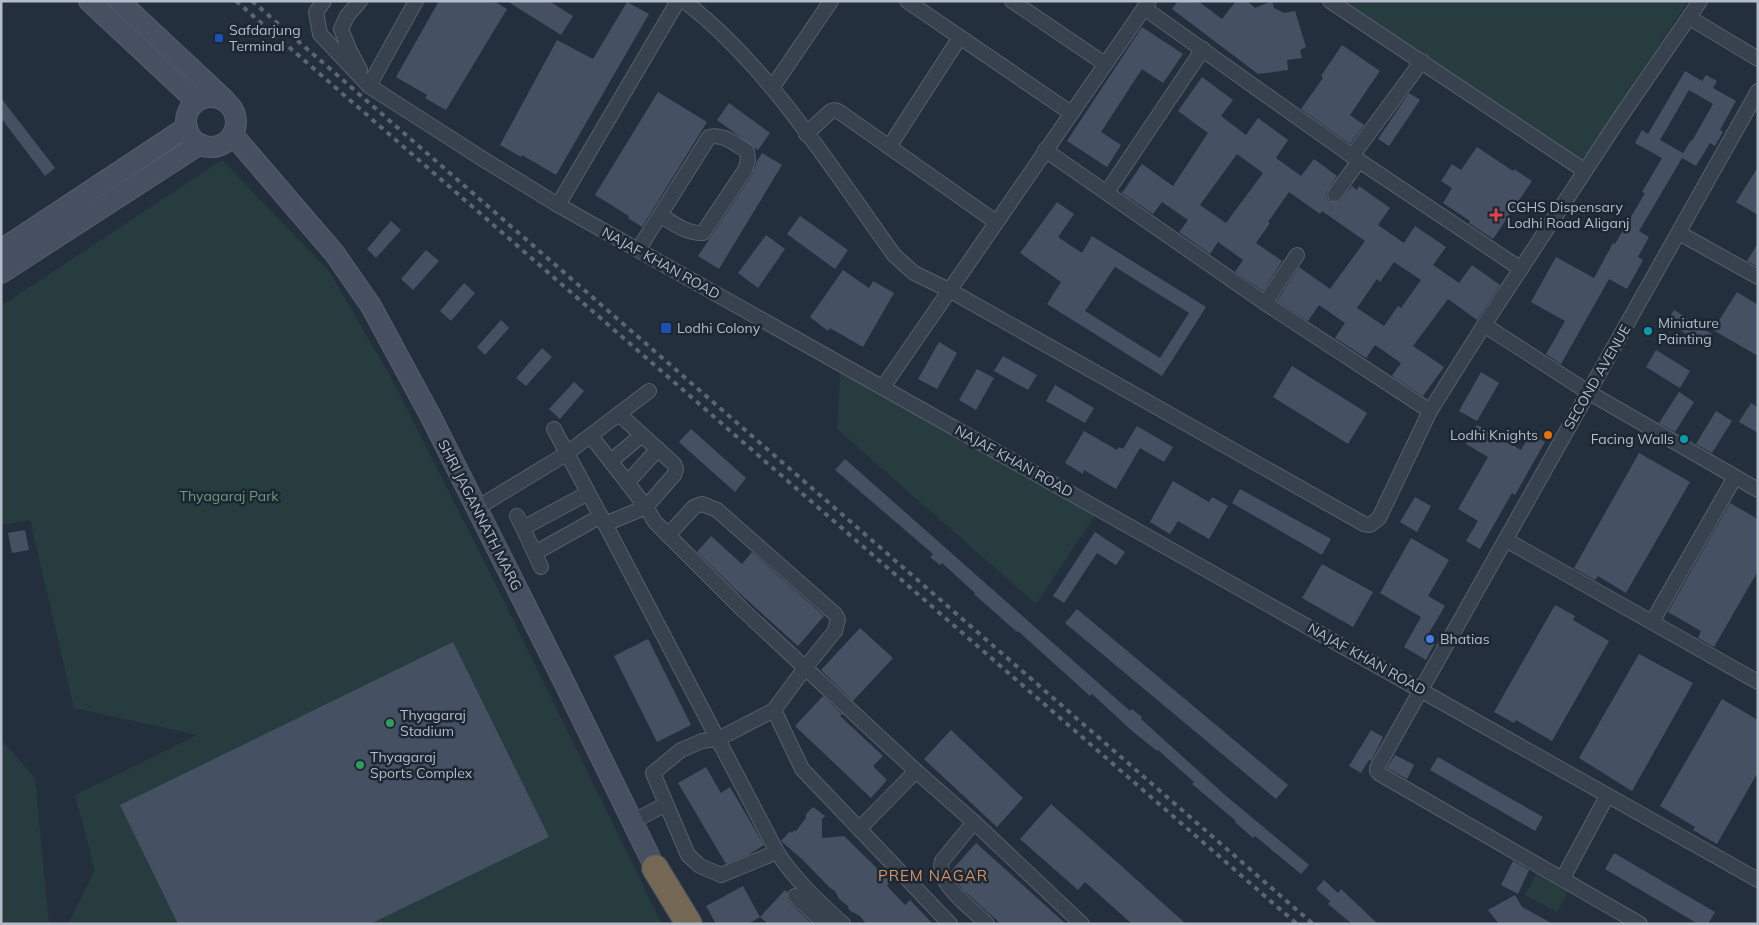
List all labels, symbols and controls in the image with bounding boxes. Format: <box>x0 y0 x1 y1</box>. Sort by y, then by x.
place label: Safdarjung Terminal <box>229 21 301 55</box>
marker: Safdarjung Terminal <box>213 32 225 44</box>
place label: CGHS Dispensary Lodhi Road Aliganj <box>1507 198 1629 232</box>
marker: CGHS Dispensary Lodhi Road Aliganj <box>1489 208 1503 222</box>
street label: NAJAF KHAN ROAD <box>599 223 723 303</box>
place label: Miniature Painting <box>1658 314 1719 348</box>
place label: Lodhi Colony <box>677 319 761 337</box>
marker: Lodhi Colony <box>659 321 673 335</box>
street label: SECOND AVENUE <box>1560 321 1634 433</box>
marker: Miniature Painting <box>1642 325 1654 337</box>
street label: NAJAF KHAN ROAD <box>952 421 1076 501</box>
place label: Lodhi Knights <box>1450 426 1538 444</box>
marker: Lodhi Knights <box>1542 429 1554 441</box>
place label: Facing Walls <box>1591 430 1674 448</box>
marker: Facing Walls <box>1678 433 1690 445</box>
street label: SHRI JAGANNATH MARG <box>434 437 526 593</box>
park label: Thyagaraj Park <box>180 487 279 505</box>
street label: NAJAF KHAN ROAD <box>1305 619 1429 699</box>
place label: Bhatias <box>1440 630 1490 648</box>
marker: Bhatias <box>1424 633 1436 645</box>
place label: Thyagaraj Stadium <box>400 706 466 740</box>
marker: Thyagaraj Stadium <box>384 717 396 729</box>
place label: Thyagaraj Sports Complex <box>370 748 473 782</box>
marker: Thyagaraj Sports Complex <box>354 759 366 771</box>
district label: PREM NAGAR <box>878 866 988 885</box>

